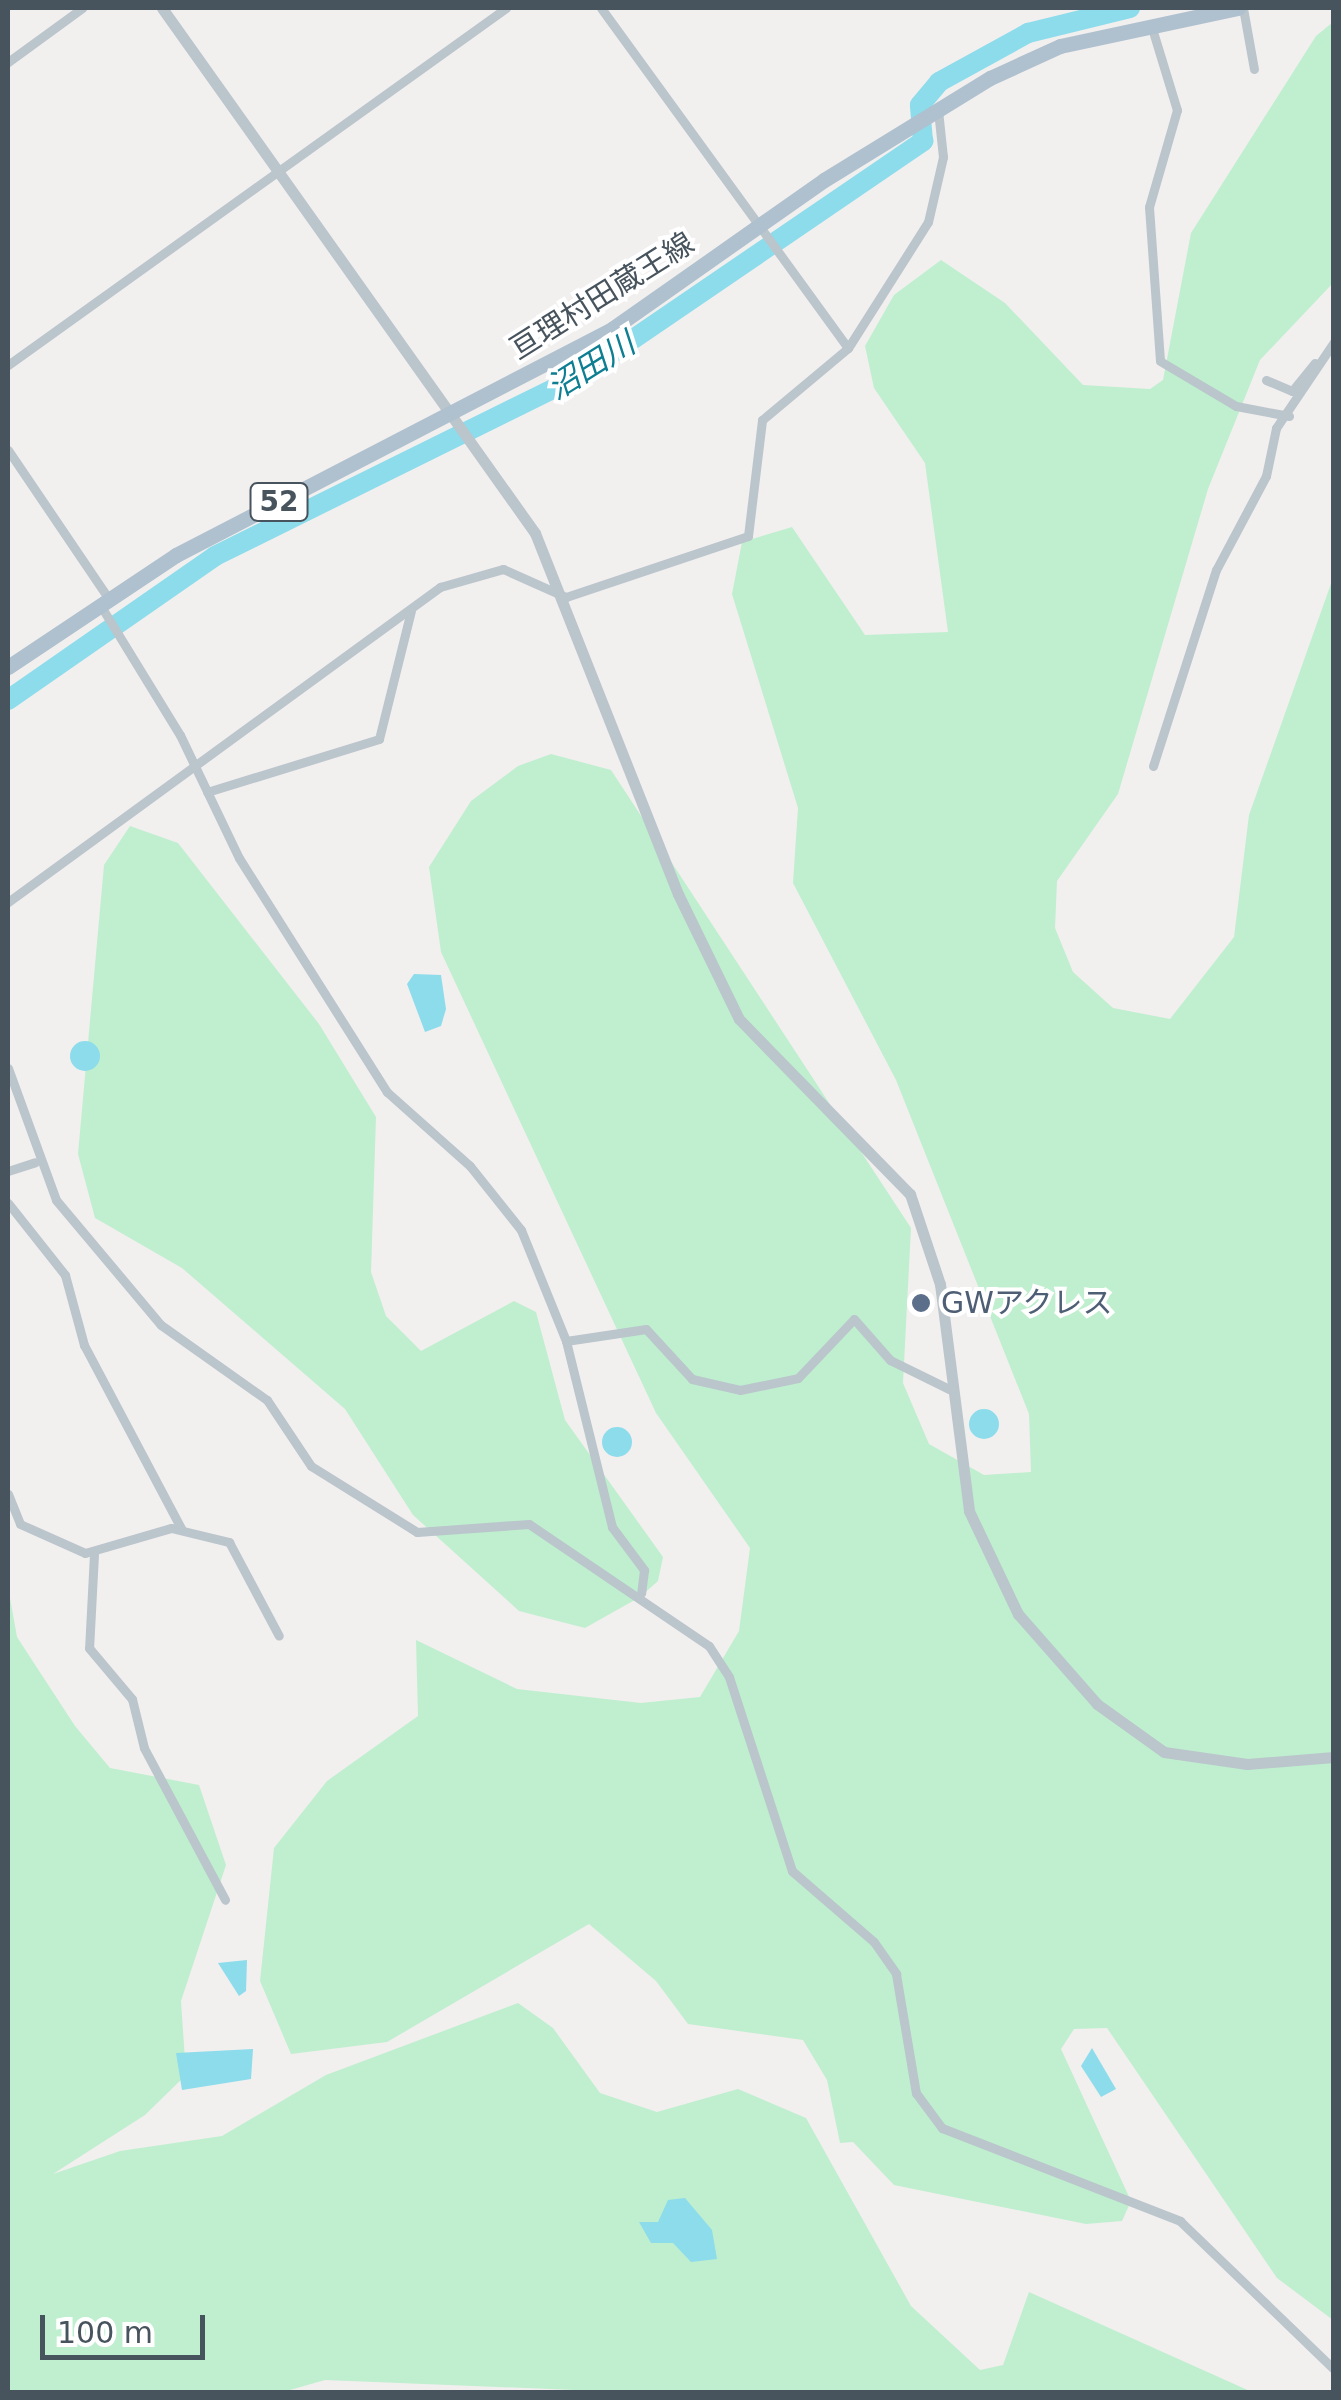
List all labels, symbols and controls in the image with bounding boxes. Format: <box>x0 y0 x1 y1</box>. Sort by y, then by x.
street label: 亘理村田蔵王線 <box>503 225 701 367</box>
water label: 沼田川 <box>540 324 642 408</box>
road number: 52 <box>249 479 309 525</box>
place label: GWアクレス <box>941 1285 1114 1321</box>
marker: GWアクレス <box>910 1292 932 1314</box>
scale bar <box>45 2295 210 2357</box>
text: 100 m <box>57 2315 153 2350</box>

